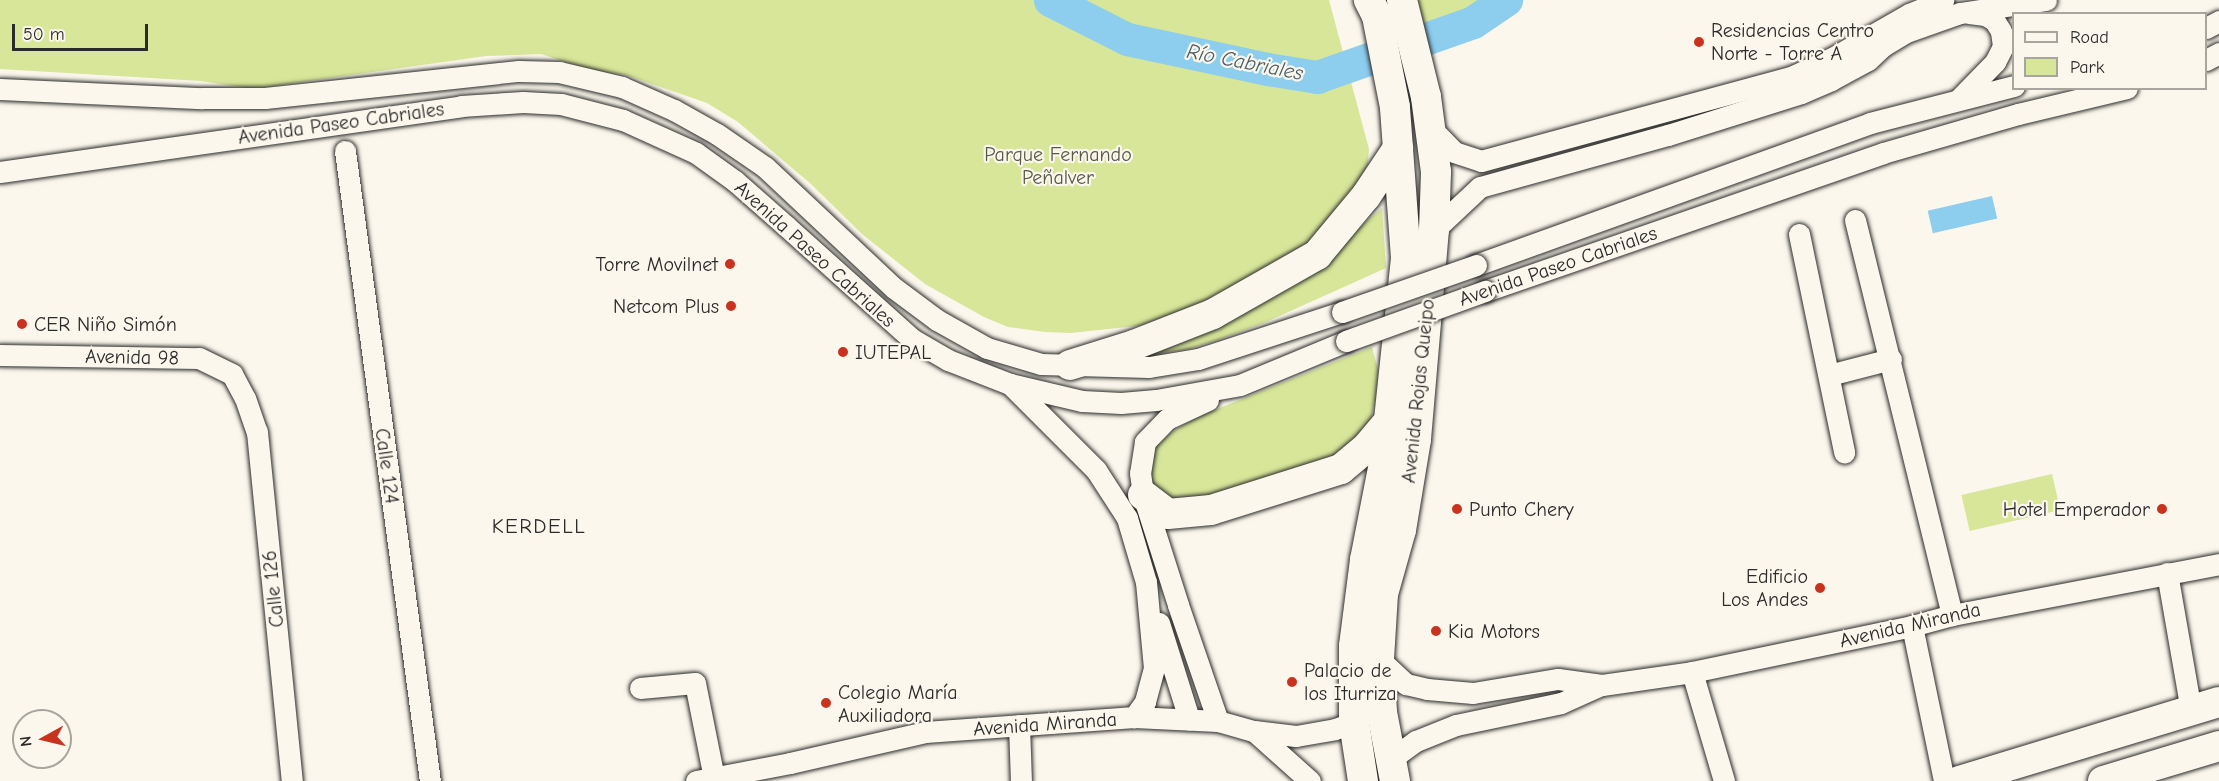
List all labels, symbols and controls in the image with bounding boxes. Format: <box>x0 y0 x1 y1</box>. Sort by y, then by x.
scale bar <box>15 12 152 50</box>
legend <box>2012 12 2207 90</box>
place label: Residencias Centro Norte - Torre A <box>1711 19 1874 66</box>
text: 50 m <box>23 24 65 45</box>
text: Road <box>2070 27 2109 48</box>
marker: Residencias Centro Norte - Torre A <box>1692 35 1706 49</box>
water label: Río Cabriales <box>1185 38 1305 86</box>
text: Park <box>2070 57 2104 78</box>
street label: Avenida Paseo Cabriales <box>236 97 446 149</box>
park label: Parque Fernando Peñalver <box>984 143 1132 190</box>
street label: Avenida Paseo Cabriales <box>730 176 900 332</box>
street label: Avenida Paseo Cabriales <box>1456 221 1660 311</box>
place label: Torre Movilnet <box>595 252 718 276</box>
marker: Torre Movilnet <box>723 257 737 271</box>
place label: Netcom Plus <box>613 294 719 318</box>
street label: Avenida Rojas Queipo <box>1396 298 1440 484</box>
marker: Netcom Plus <box>724 299 738 313</box>
place label: CER Niño Simón <box>34 312 177 336</box>
marker: CER Niño Simón <box>15 317 29 331</box>
place label: IUTEPAL <box>855 340 931 364</box>
street label: Avenida 98 <box>85 344 179 370</box>
marker: IUTEPAL <box>836 345 850 359</box>
street label: Calle 124 <box>370 427 404 505</box>
place label: Punto Chery <box>1469 497 1574 521</box>
place label: Hotel Emperador <box>2003 497 2150 521</box>
marker: Punto Chery <box>1450 502 1464 516</box>
marker: Hotel Emperador <box>2155 502 2169 516</box>
district label: KERDELL <box>492 513 586 539</box>
street label: Calle 126 <box>257 549 289 629</box>
place label: Edificio Los Andes <box>1721 564 1808 611</box>
marker: Edificio Los Andes <box>1813 581 1827 595</box>
street label: Avenida Miranda <box>1837 597 1983 653</box>
place label: Kia Motors <box>1448 619 1540 643</box>
marker: Kia Motors <box>1429 624 1443 638</box>
place label: Palacio de los Iturriza <box>1304 658 1397 705</box>
marker: Palacio de los Iturriza <box>1285 675 1299 689</box>
place label: Colegio María Auxiliadora <box>838 680 958 727</box>
marker: Colegio María Auxiliadora <box>819 696 833 710</box>
street label: Avenida Miranda <box>972 707 1118 741</box>
north arrow <box>12 709 72 769</box>
text: N <box>17 735 36 748</box>

